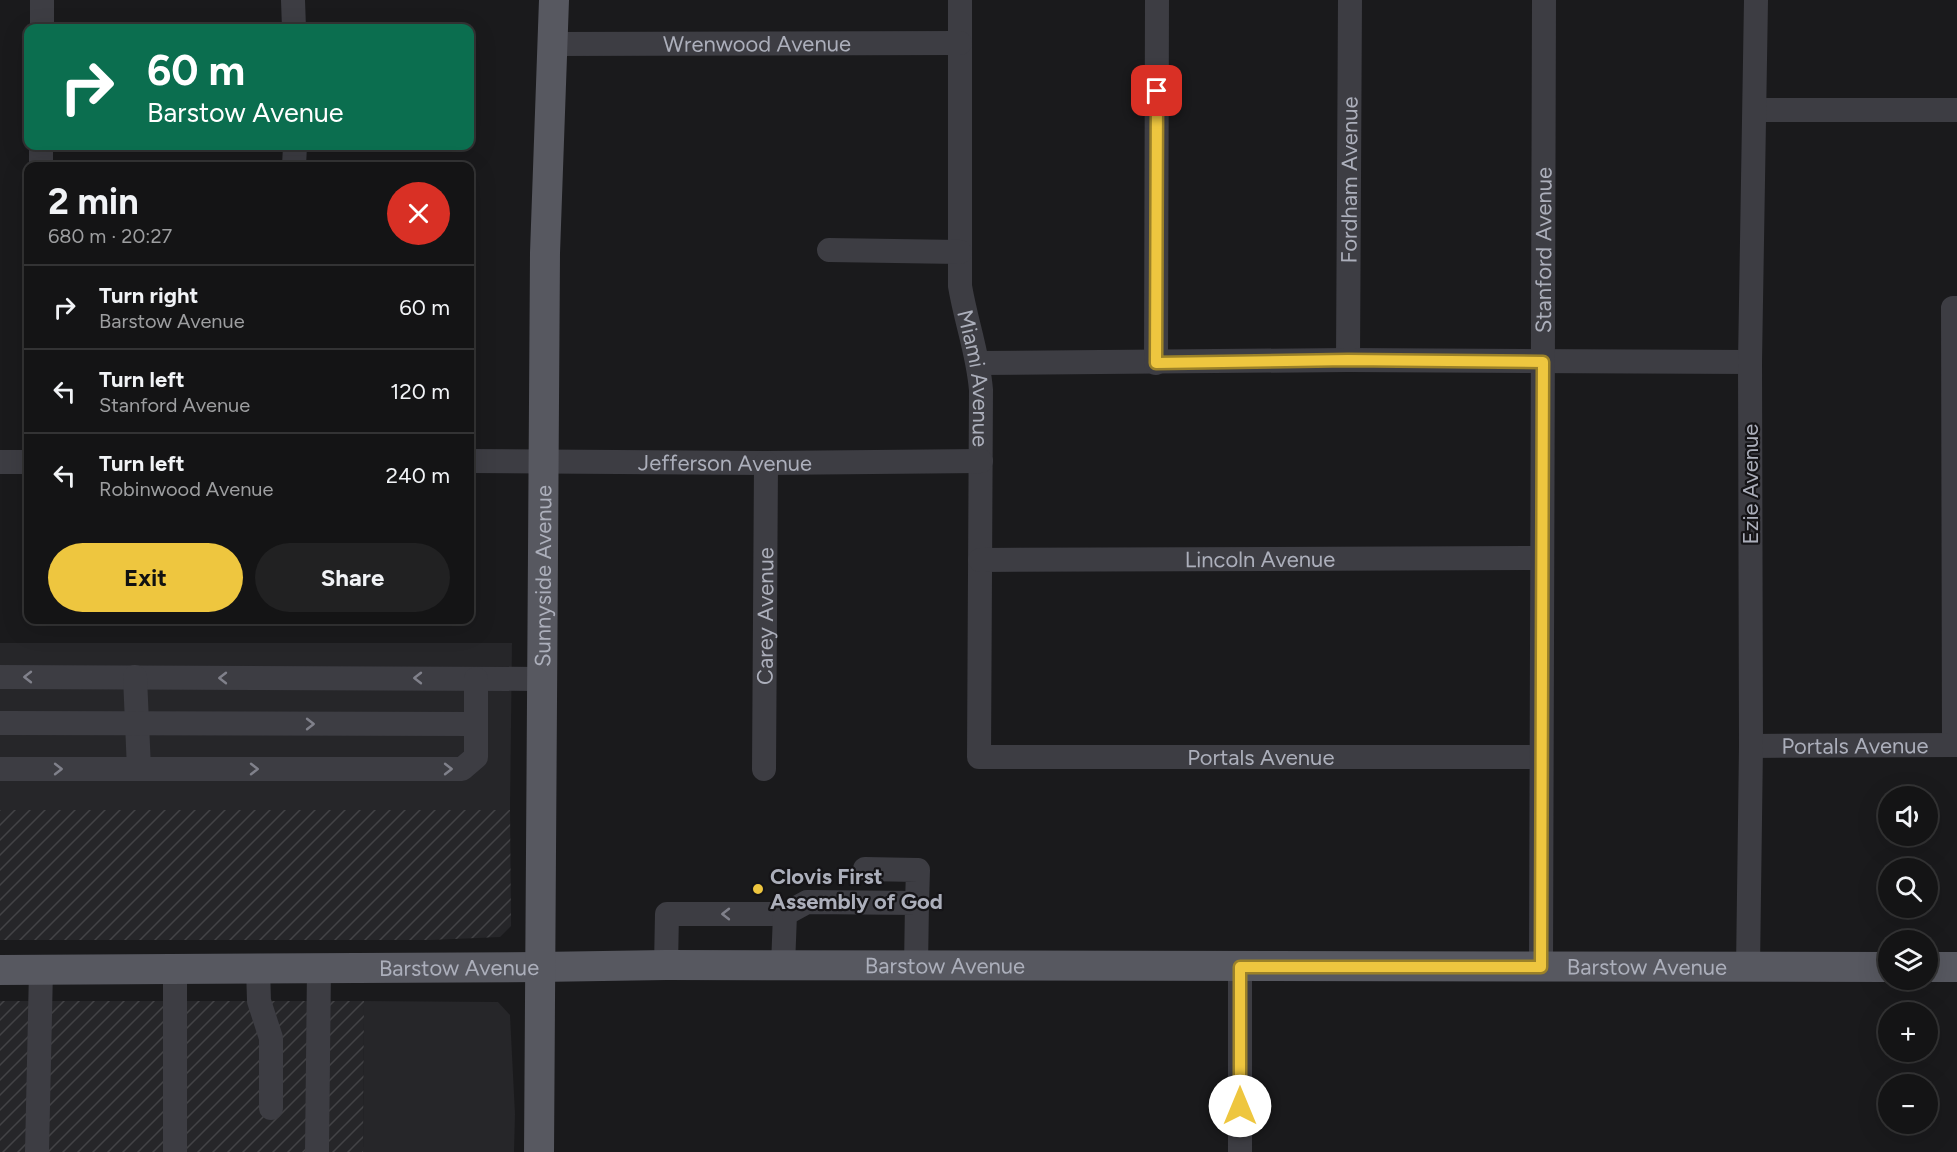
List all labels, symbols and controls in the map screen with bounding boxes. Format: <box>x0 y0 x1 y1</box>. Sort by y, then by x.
street label: Wrenwood Avenue <box>663 30 851 57</box>
text: 60 m <box>147 45 245 96</box>
icon: right <box>48 48 126 126</box>
pin <box>1131 65 1182 116</box>
icon: arrive <box>1140 74 1173 107</box>
text: Barstow Avenue <box>147 96 344 129</box>
street label: Fordham Avenue <box>1335 96 1363 264</box>
street label: Stanford Avenue <box>1529 167 1557 333</box>
text: 2 min <box>48 180 139 223</box>
button: close <box>387 182 450 245</box>
text: 680 m · 20:27 <box>48 224 172 248</box>
text: Turn right <box>99 282 198 309</box>
icon: right <box>48 291 81 324</box>
text: 60 m <box>399 294 450 321</box>
street label: Miami Avenue <box>952 307 995 447</box>
text: Barstow Avenue <box>99 309 245 333</box>
text: Turn left <box>99 366 185 393</box>
icon: left <box>48 375 81 408</box>
text: 120 m <box>390 378 450 405</box>
text: Stanford Avenue <box>99 393 250 417</box>
street label: Ezie Avenue <box>1737 424 1764 544</box>
street label: Jefferson Avenue <box>638 449 812 477</box>
text: Turn left <box>99 450 185 477</box>
icon: left <box>48 459 81 492</box>
text: 240 m <box>386 462 450 489</box>
text: Robinwood Avenue <box>99 477 273 501</box>
street label: Sunnyside Avenue <box>529 485 557 667</box>
button: Exit <box>48 543 243 612</box>
button: Share <box>255 543 450 612</box>
street label: Lincoln Avenue <box>1185 545 1335 573</box>
street label: Carey Avenue <box>751 547 779 685</box>
one-way arrow <box>23 671 32 683</box>
one-way arrow <box>218 672 227 684</box>
one-way arrow <box>413 672 422 685</box>
one-way arrow <box>306 718 315 730</box>
street label: Portals Avenue <box>1781 732 1929 759</box>
street label: Portals Avenue <box>1187 744 1334 771</box>
one-way arrow <box>54 763 63 775</box>
one-way arrow <box>249 763 258 775</box>
one-way arrow <box>444 763 453 775</box>
map controls <box>1878 786 1938 1134</box>
button: sound <box>1878 786 1938 846</box>
button: search <box>1878 858 1938 918</box>
place label: Clovis First Assembly of God <box>770 863 943 915</box>
marker: Clovis First Assembly of God <box>751 882 765 896</box>
one-way arrow <box>722 908 731 920</box>
button: layers <box>1878 930 1938 990</box>
street label: Barstow Avenue <box>865 952 1025 979</box>
street label: Barstow Avenue <box>379 953 539 981</box>
street label: Barstow Avenue <box>1567 953 1727 980</box>
button: + <box>1878 1002 1938 1062</box>
position arrow <box>1208 1074 1272 1138</box>
button: − <box>1878 1074 1938 1134</box>

